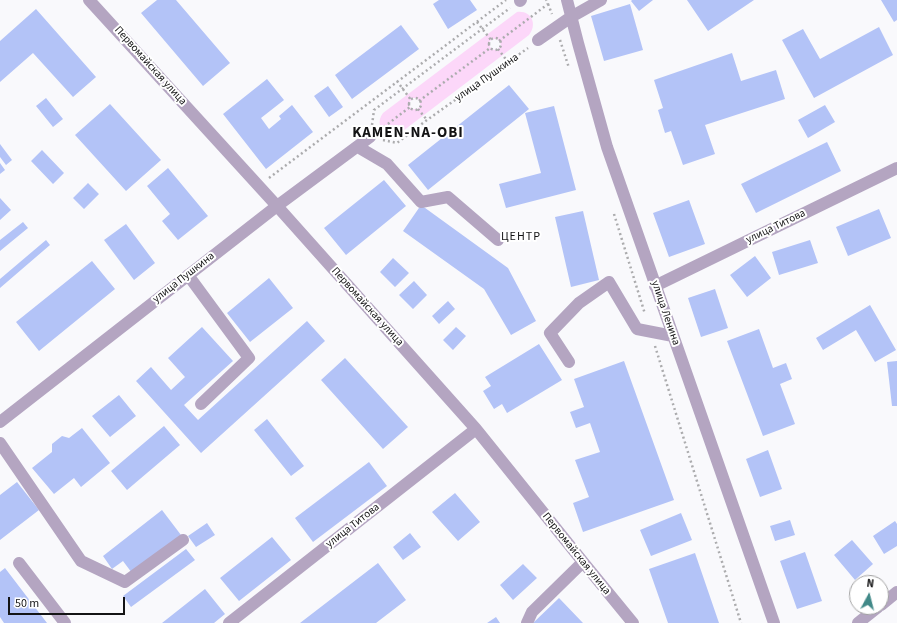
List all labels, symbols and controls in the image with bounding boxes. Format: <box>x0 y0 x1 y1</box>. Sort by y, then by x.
street label: Первомайская улица <box>111 24 189 108</box>
street label: улица Пушкина <box>453 51 521 105</box>
district label: KAMEN-NA-OBI <box>352 125 464 143</box>
street label: улица Титова <box>744 207 808 247</box>
district label: ЦЕНТР <box>501 230 541 244</box>
street label: улица Пушкина <box>150 250 218 306</box>
street label: Первомайская улица <box>328 265 406 349</box>
street label: улица Ленина <box>648 279 682 347</box>
street label: улица Титова <box>323 501 383 551</box>
street label: Первомайская улица <box>539 510 613 598</box>
north arrow <box>849 575 889 615</box>
text: N <box>866 576 875 591</box>
scale bar <box>10 589 127 615</box>
text: 50 m <box>15 595 39 612</box>

